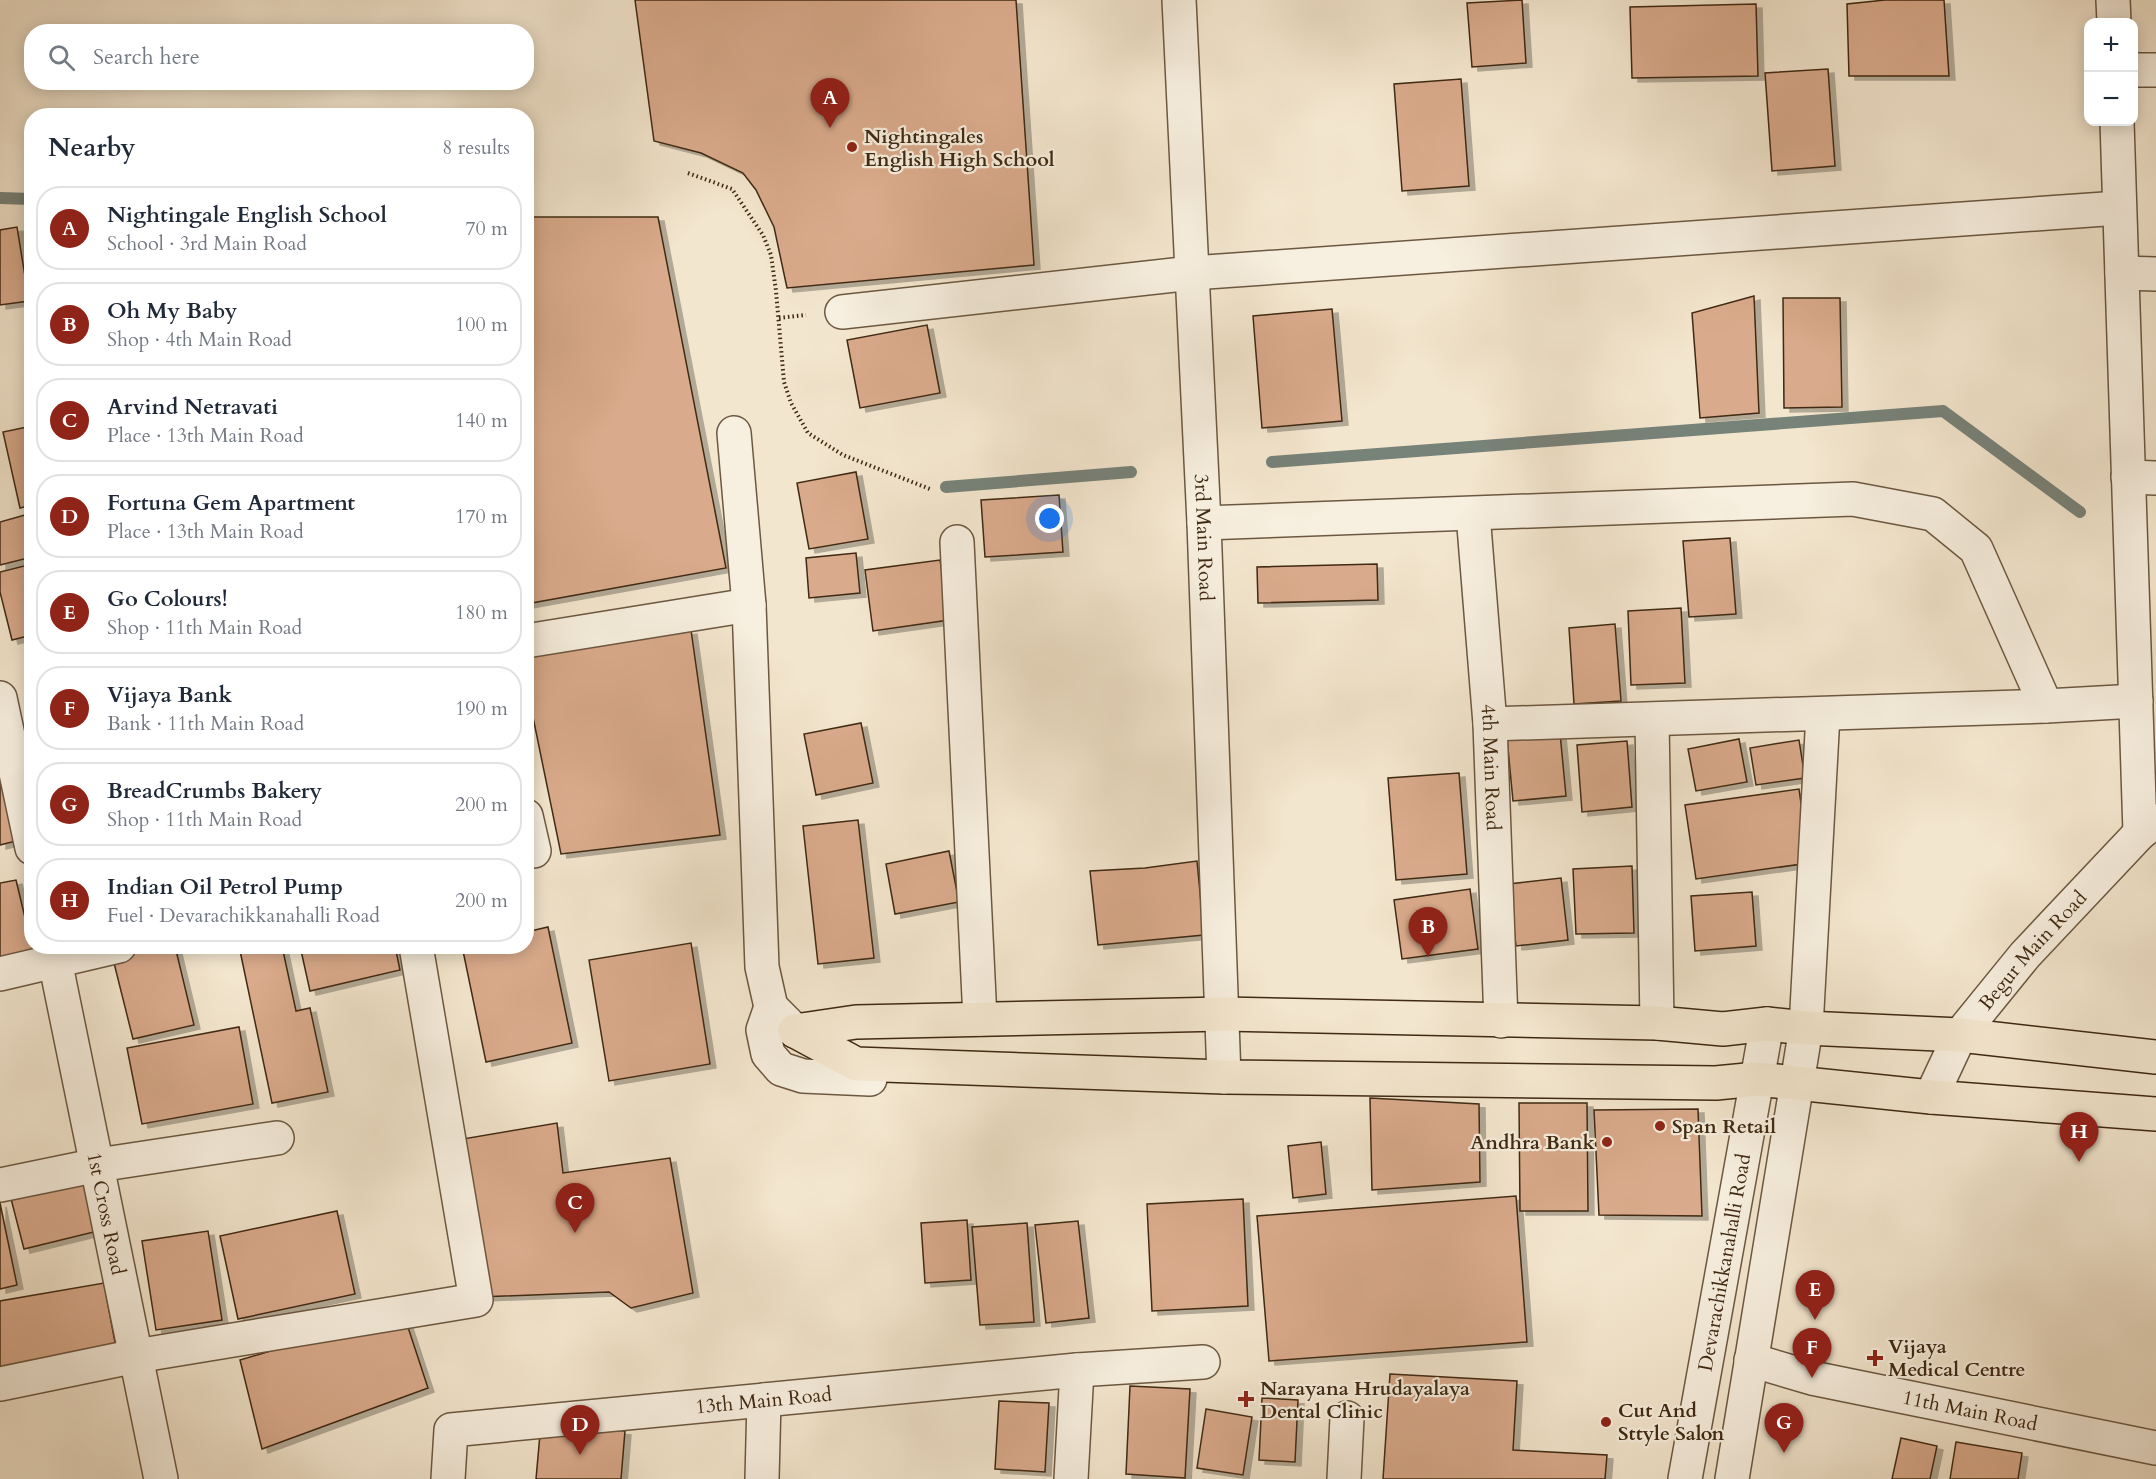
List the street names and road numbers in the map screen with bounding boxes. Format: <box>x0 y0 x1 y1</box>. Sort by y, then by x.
street label: 3rd Main Road <box>1188 473 1220 602</box>
street label: 4th Main Road <box>1475 703 1507 831</box>
street label: Begur Main Road <box>1972 884 2093 1016</box>
street label: 1st Cross Road <box>81 1150 132 1278</box>
street label: Devarachikkanahalli Road <box>1691 1151 1757 1373</box>
street label: 13th Main Road <box>694 1380 833 1420</box>
street label: 11th Main Road <box>1900 1383 2040 1437</box>

